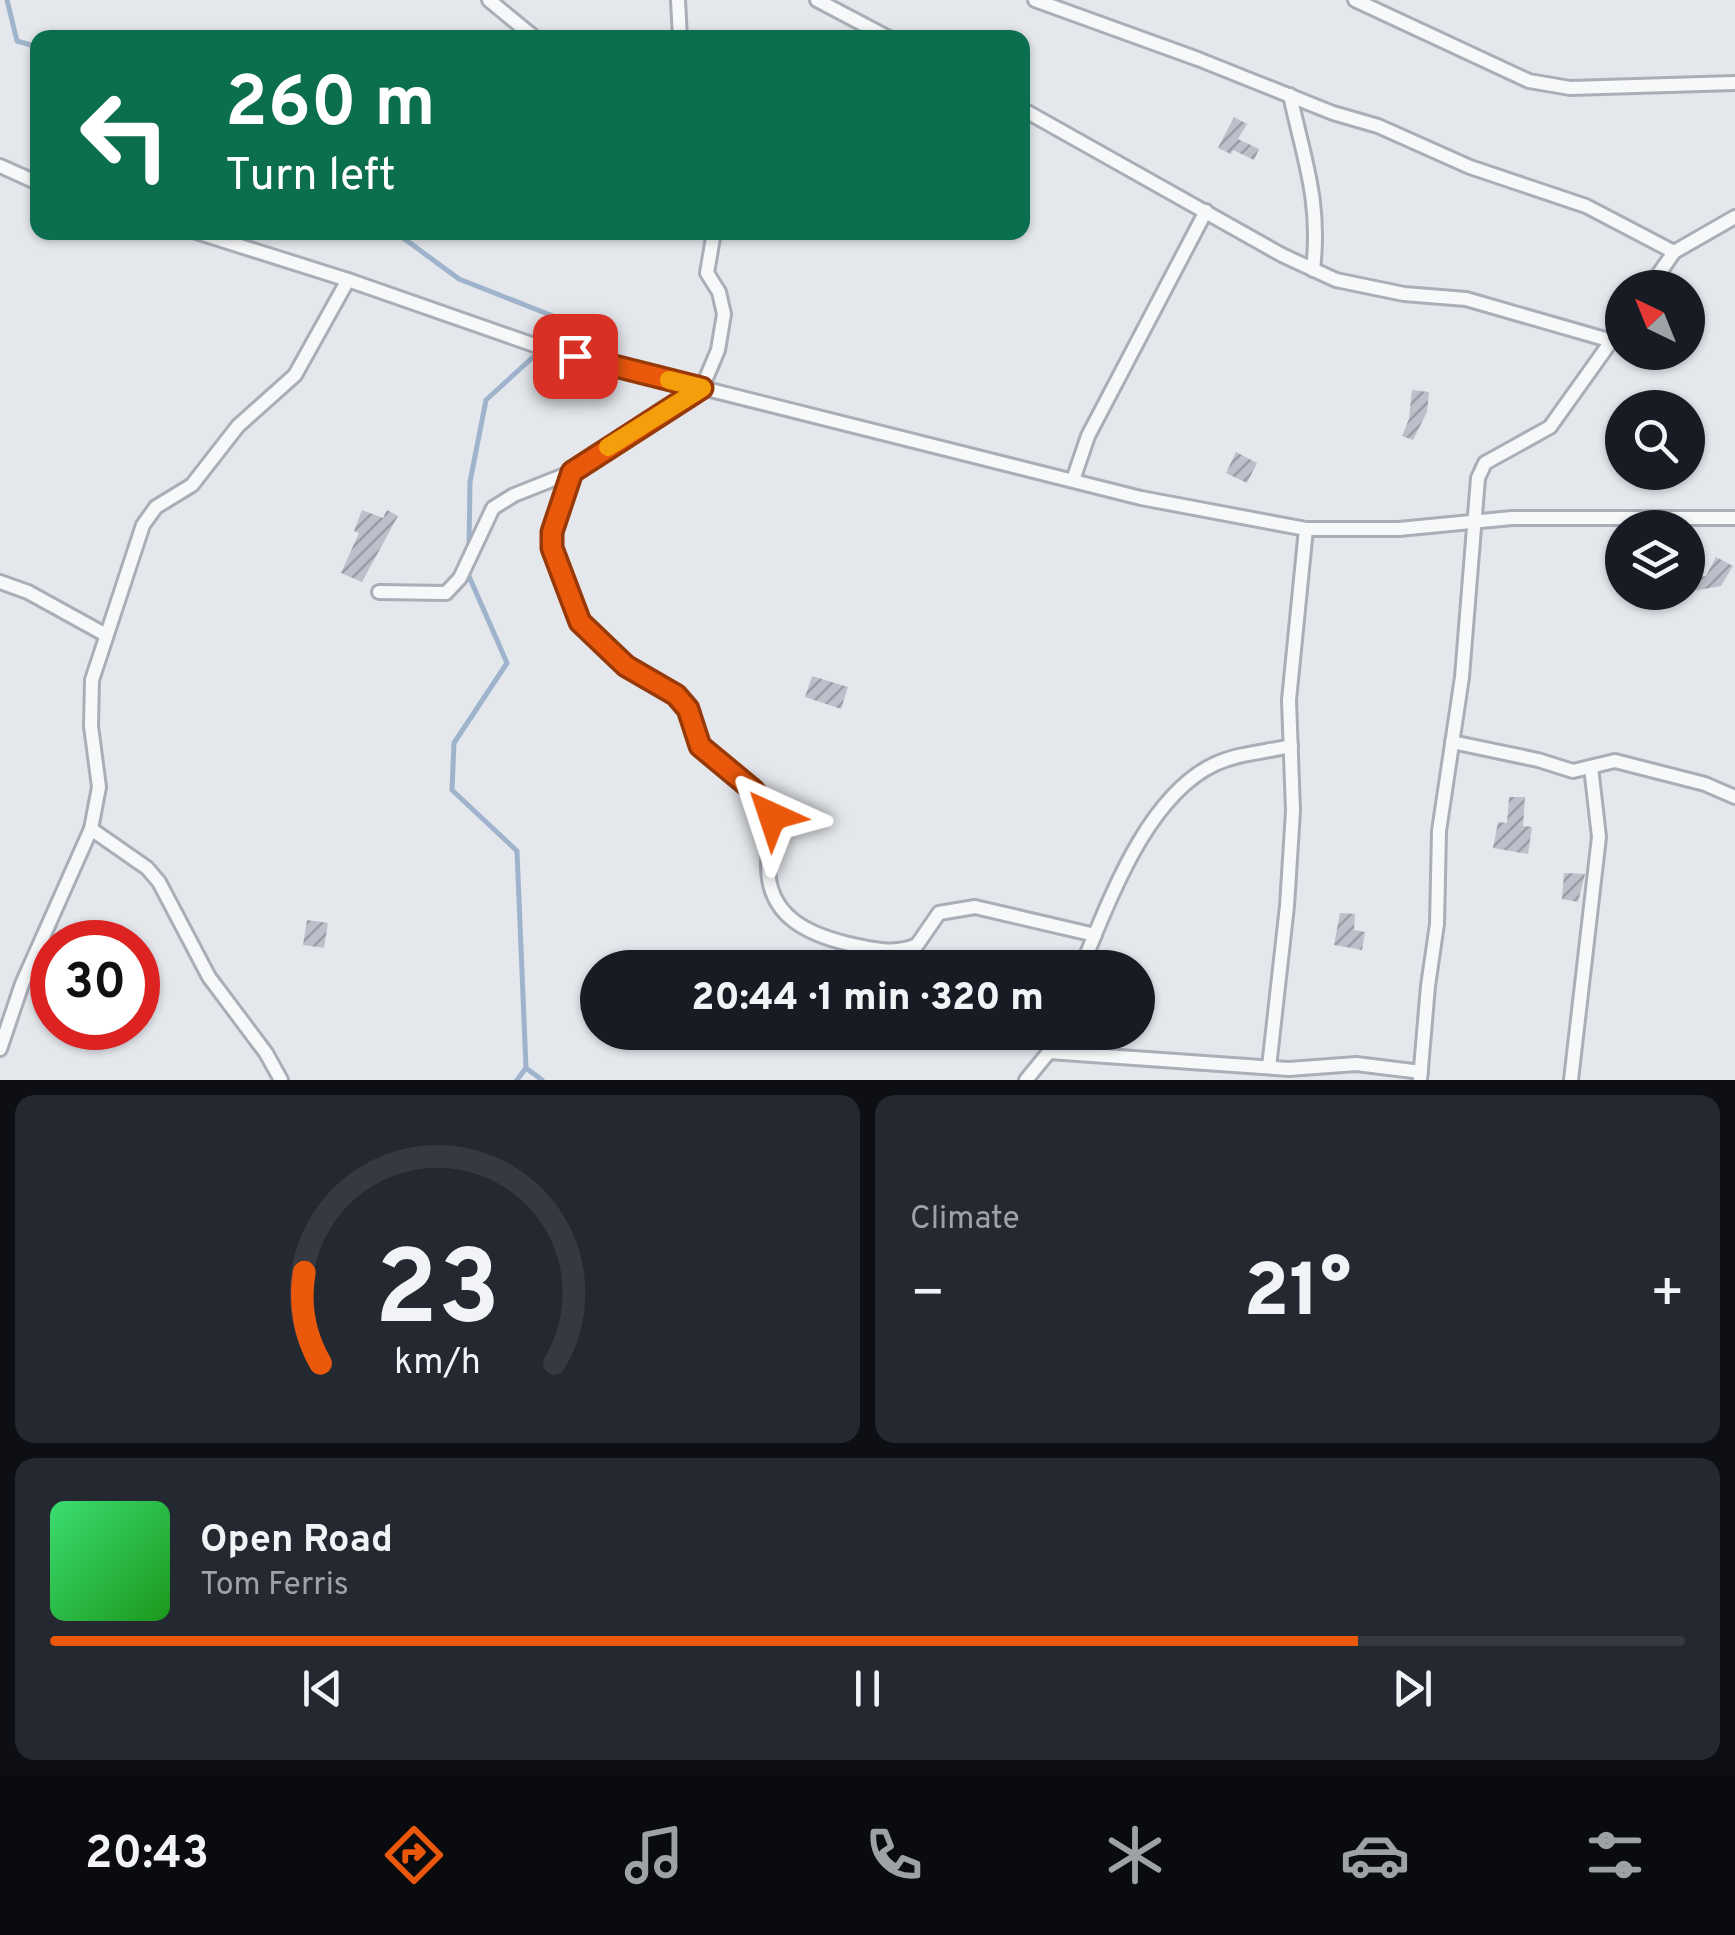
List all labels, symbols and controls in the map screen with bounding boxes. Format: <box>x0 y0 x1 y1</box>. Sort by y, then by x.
text: 260 m <box>225 62 436 151</box>
icon: left <box>60 70 190 200</box>
text: Turn left <box>225 149 396 206</box>
north arrow <box>1605 270 1705 370</box>
map controls <box>1605 270 1705 610</box>
pin <box>533 314 618 399</box>
icon: arrive <box>548 329 603 384</box>
button: search <box>1605 390 1705 490</box>
button: layers <box>1605 510 1705 610</box>
position arrow <box>720 764 824 868</box>
speed limit sign: 30 <box>30 920 160 1050</box>
text: 20:44 · 1 min · 320 m <box>691 975 1044 1024</box>
text: Climate <box>910 1200 1020 1240</box>
text: 23 <box>375 1229 500 1361</box>
text: 21° <box>1244 1248 1351 1343</box>
text: − <box>910 1261 945 1331</box>
text: + <box>1650 1261 1685 1331</box>
text: km/h <box>394 1341 481 1387</box>
text: Open Road <box>200 1517 393 1566</box>
text: Tom Ferris <box>200 1566 349 1606</box>
icon: previous <box>295 1661 350 1716</box>
icon: pause <box>840 1661 895 1716</box>
icon: next <box>1385 1661 1440 1716</box>
icon: directions <box>379 1820 449 1890</box>
icon: music <box>619 1820 689 1890</box>
icon: phone <box>859 1820 929 1890</box>
icon: climate <box>1100 1820 1170 1890</box>
icon: car <box>1340 1820 1410 1890</box>
icon: filters <box>1580 1820 1650 1890</box>
text: 20:43 <box>85 1827 209 1884</box>

